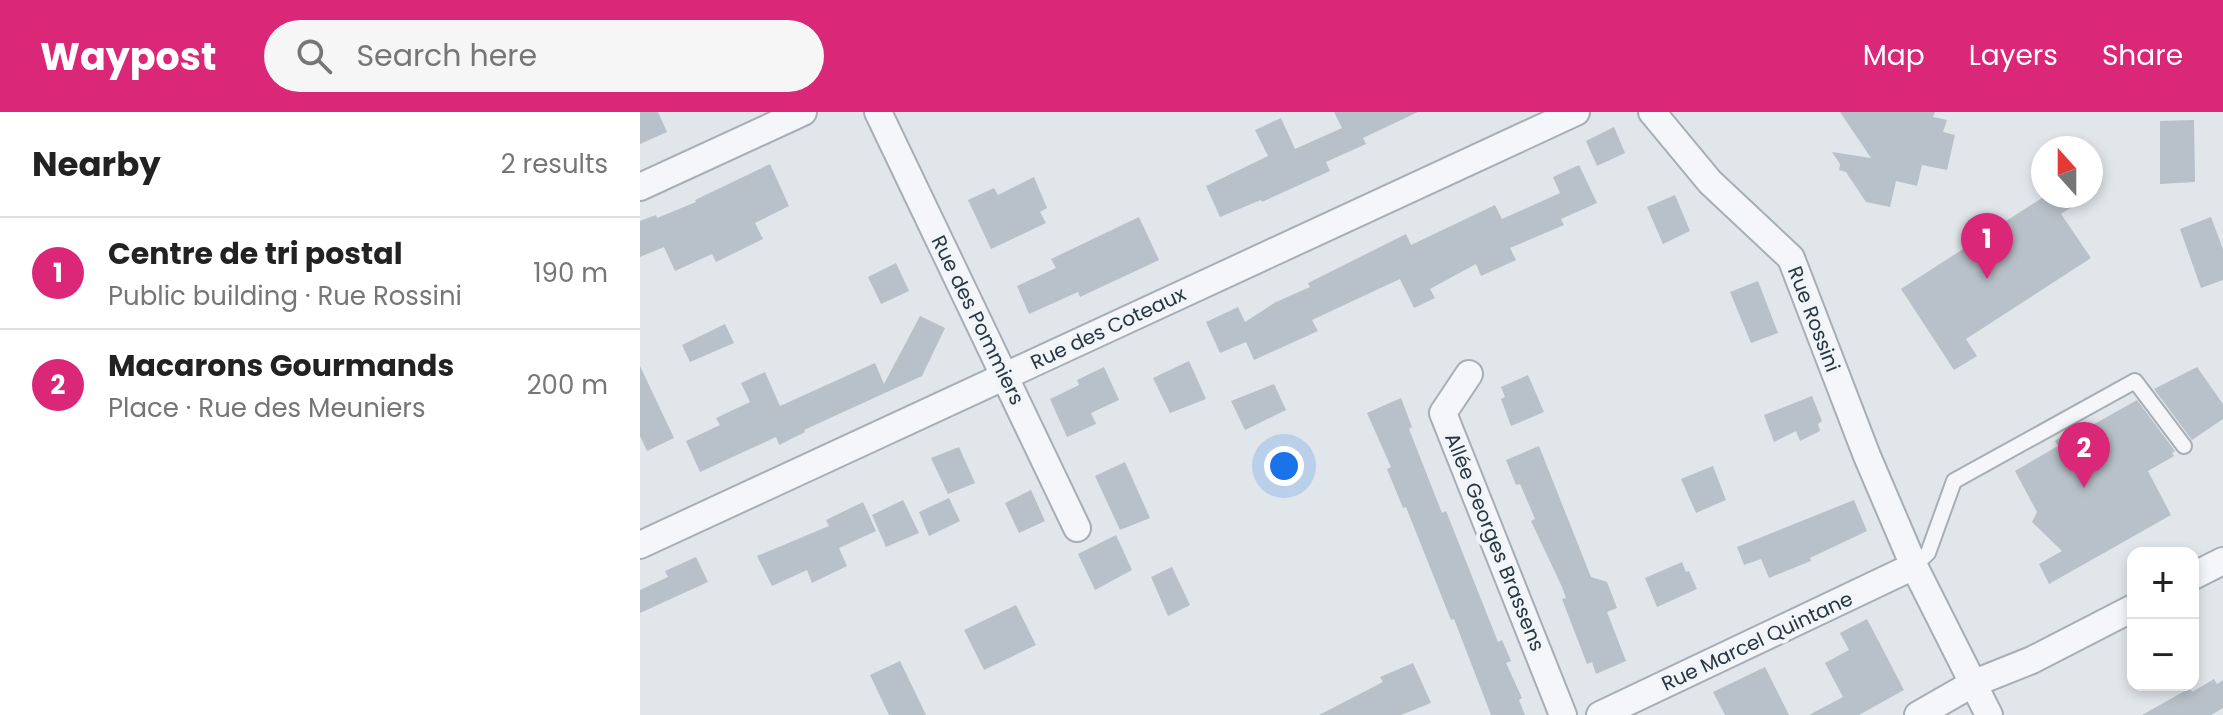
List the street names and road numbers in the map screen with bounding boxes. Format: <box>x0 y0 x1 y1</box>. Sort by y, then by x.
street label: Rue des Pommiers <box>925 231 1031 409</box>
street label: Rue Rossini <box>1781 262 1847 376</box>
street label: Rue des Coteaux <box>1026 280 1191 376</box>
street label: Allée Georges Brassens <box>1438 429 1552 655</box>
street label: Rue Marcel Quintane <box>1657 584 1857 698</box>

